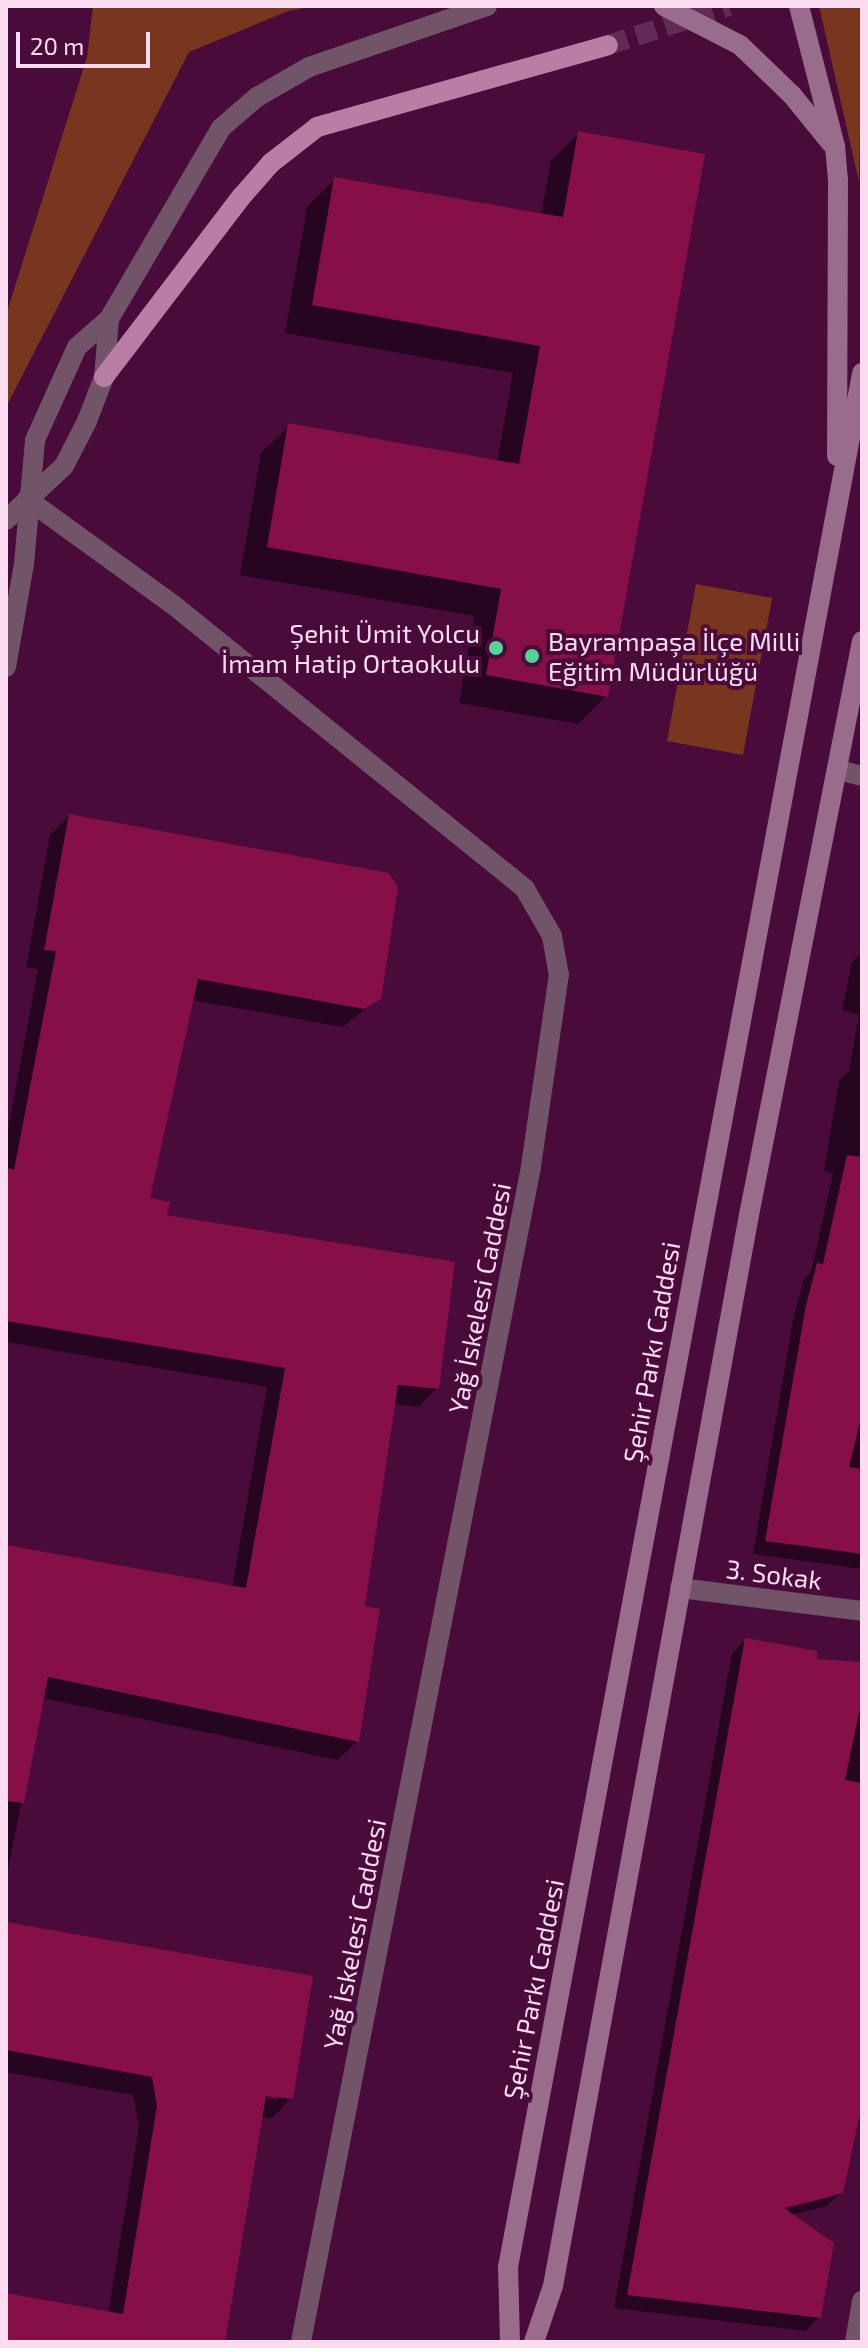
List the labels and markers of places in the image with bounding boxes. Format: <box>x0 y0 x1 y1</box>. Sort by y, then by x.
place label: Şehit Ümit Yolcu İmam Hatip Ortaokulu <box>221 617 480 678</box>
place label: Bayrampaşa İlçe Milli Eğitim Müdürlüğü <box>548 625 800 686</box>
marker: Şehit Ümit Yolcu İmam Hatip Ortaokulu <box>487 639 505 657</box>
marker: Bayrampaşa İlçe Milli Eğitim Müdürlüğü <box>523 647 541 665</box>

